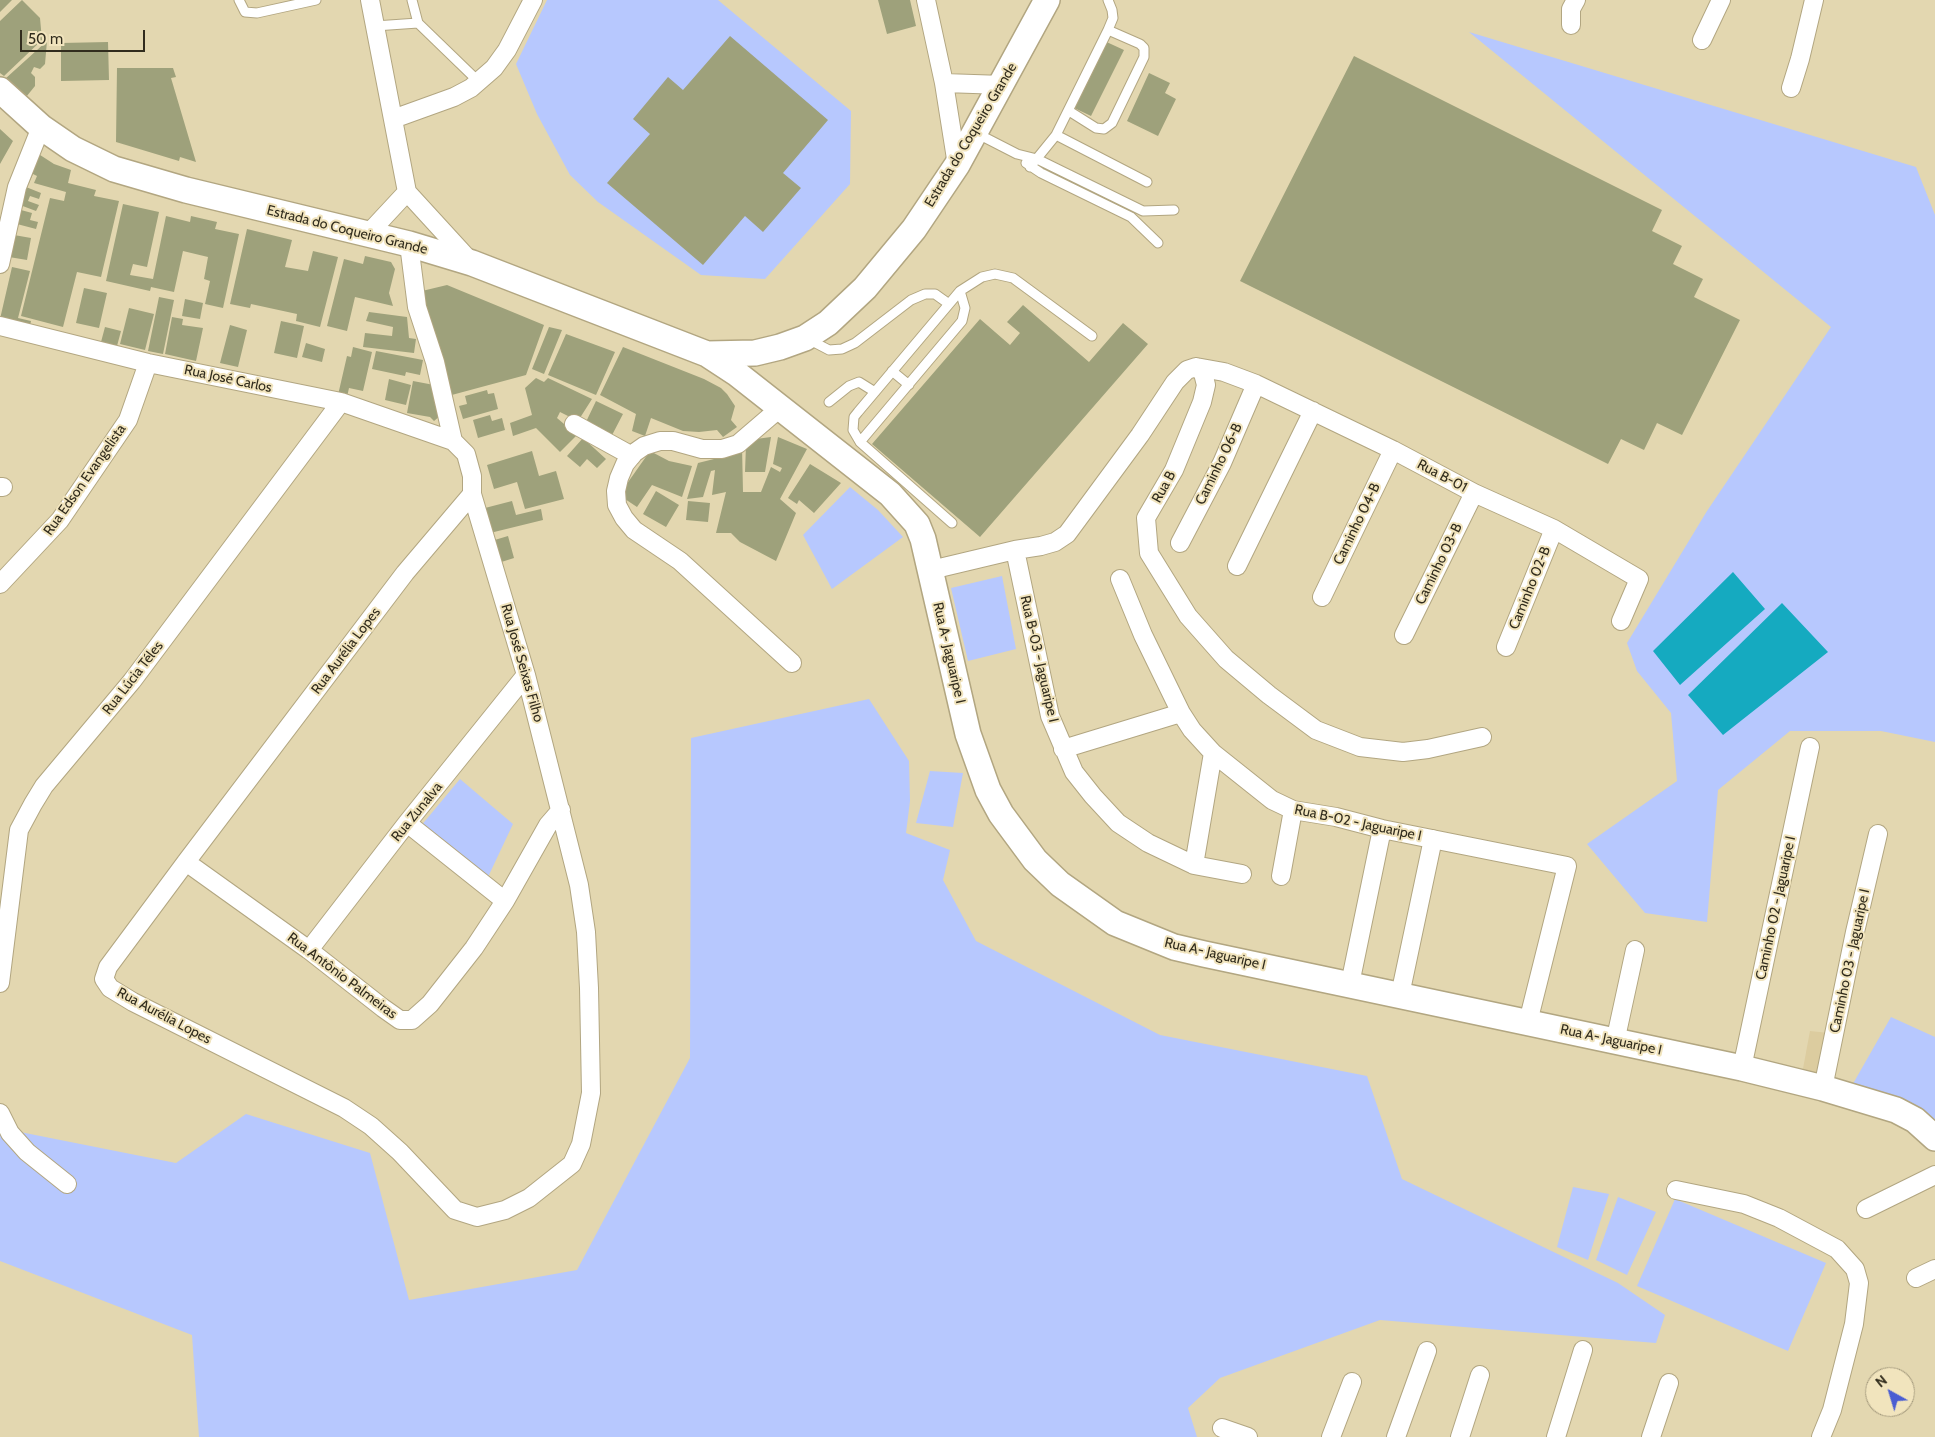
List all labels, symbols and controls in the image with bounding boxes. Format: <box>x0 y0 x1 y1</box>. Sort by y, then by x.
scale bar <box>22 20 148 52</box>
text: 50 m <box>28 30 63 48</box>
street label: Estrada do Coqueiro Grande <box>921 60 1021 210</box>
street label: Estrada do Coqueiro Grande <box>265 202 429 258</box>
street label: Rua José Carlos <box>183 362 273 396</box>
street label: Caminho 06-B <box>1192 420 1246 508</box>
street label: Rua Edson Evangelista <box>40 421 130 539</box>
street label: Rua B-01 <box>1414 456 1470 496</box>
street label: Rua B <box>1148 468 1180 506</box>
street label: Caminho 04-B <box>1330 480 1384 568</box>
street label: Caminho 03-B <box>1412 521 1466 607</box>
street label: Caminho 02-B <box>1506 544 1554 632</box>
street label: Rua B-03 - Jaguaripe I <box>1016 594 1062 724</box>
street label: Rua A- Jaguaripe I <box>929 601 969 705</box>
street label: Rua José Seixas Filho <box>497 602 547 724</box>
street label: Rua Aurélia Lopes <box>308 604 384 698</box>
street label: Rua Lúcia Téles <box>99 638 167 718</box>
street label: Rua Zunalva <box>388 779 446 845</box>
street label: Rua B-02 - Jaguaripe I <box>1293 801 1423 845</box>
street label: Caminho 02 - Jaguaripe I <box>1753 835 1799 981</box>
street label: Caminho 03 - Jaguaripe I <box>1827 888 1873 1034</box>
street label: Rua Antônio Palmeiras <box>284 929 400 1023</box>
street label: Rua A- Jaguaripe I <box>1163 934 1267 974</box>
street label: Rua Aurélia Lopes <box>114 984 214 1048</box>
street label: Rua A- Jaguaripe I <box>1559 1021 1663 1059</box>
north arrow <box>1865 1367 1915 1417</box>
text: N <box>1872 1371 1891 1391</box>

